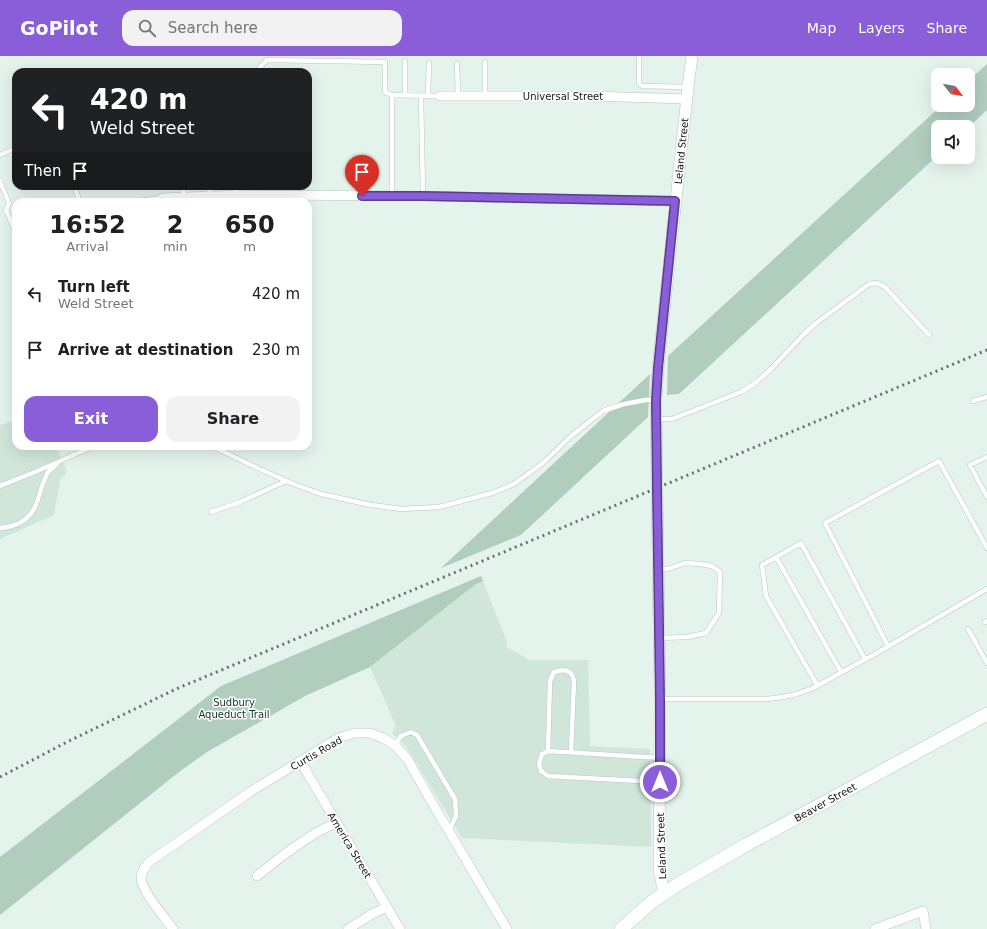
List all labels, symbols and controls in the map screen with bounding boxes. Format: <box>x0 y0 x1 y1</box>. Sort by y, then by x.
search box <box>122 10 402 46</box>
text: GoPilot <box>20 17 98 39</box>
icon: search <box>136 17 158 39</box>
text: Search here <box>168 19 258 37</box>
text: Map <box>807 20 836 36</box>
text: Layers <box>858 20 905 36</box>
text: Share <box>927 20 967 36</box>
north arrow <box>931 68 975 112</box>
map controls <box>931 68 975 164</box>
text: 420 m <box>90 83 187 116</box>
icon: left <box>24 84 76 136</box>
street label: Universal Street <box>523 91 603 102</box>
text: Weld Street <box>90 117 195 138</box>
street label: Leland Street <box>673 117 690 185</box>
button: sound <box>931 120 975 164</box>
pin <box>345 155 379 196</box>
icon: arrive <box>69 160 91 182</box>
icon: arrive <box>351 161 373 183</box>
text: Then <box>24 162 61 180</box>
text: 16:52 <box>49 211 126 239</box>
text: 2 <box>167 211 183 239</box>
text: 650 <box>225 211 275 239</box>
text: Arrival <box>66 239 109 254</box>
text: min <box>163 239 187 254</box>
text: m <box>243 239 256 254</box>
text: Turn left <box>58 278 130 296</box>
icon: left <box>24 283 46 305</box>
text: 420 m <box>252 285 300 303</box>
text: Weld Street <box>58 296 134 311</box>
icon: arrive <box>24 339 46 361</box>
text: Arrive at destination <box>58 341 233 359</box>
text: 230 m <box>252 341 300 359</box>
button: Exit <box>24 396 158 442</box>
button: Share <box>166 396 300 442</box>
park label: Sudbury Aqueduct Trail <box>198 697 270 720</box>
street label: Curtis Road <box>289 734 344 773</box>
position arrow <box>639 761 681 803</box>
street label: Beaver Street <box>792 781 858 824</box>
street label: America Street <box>326 810 374 880</box>
street label: Leland Street <box>655 812 668 880</box>

